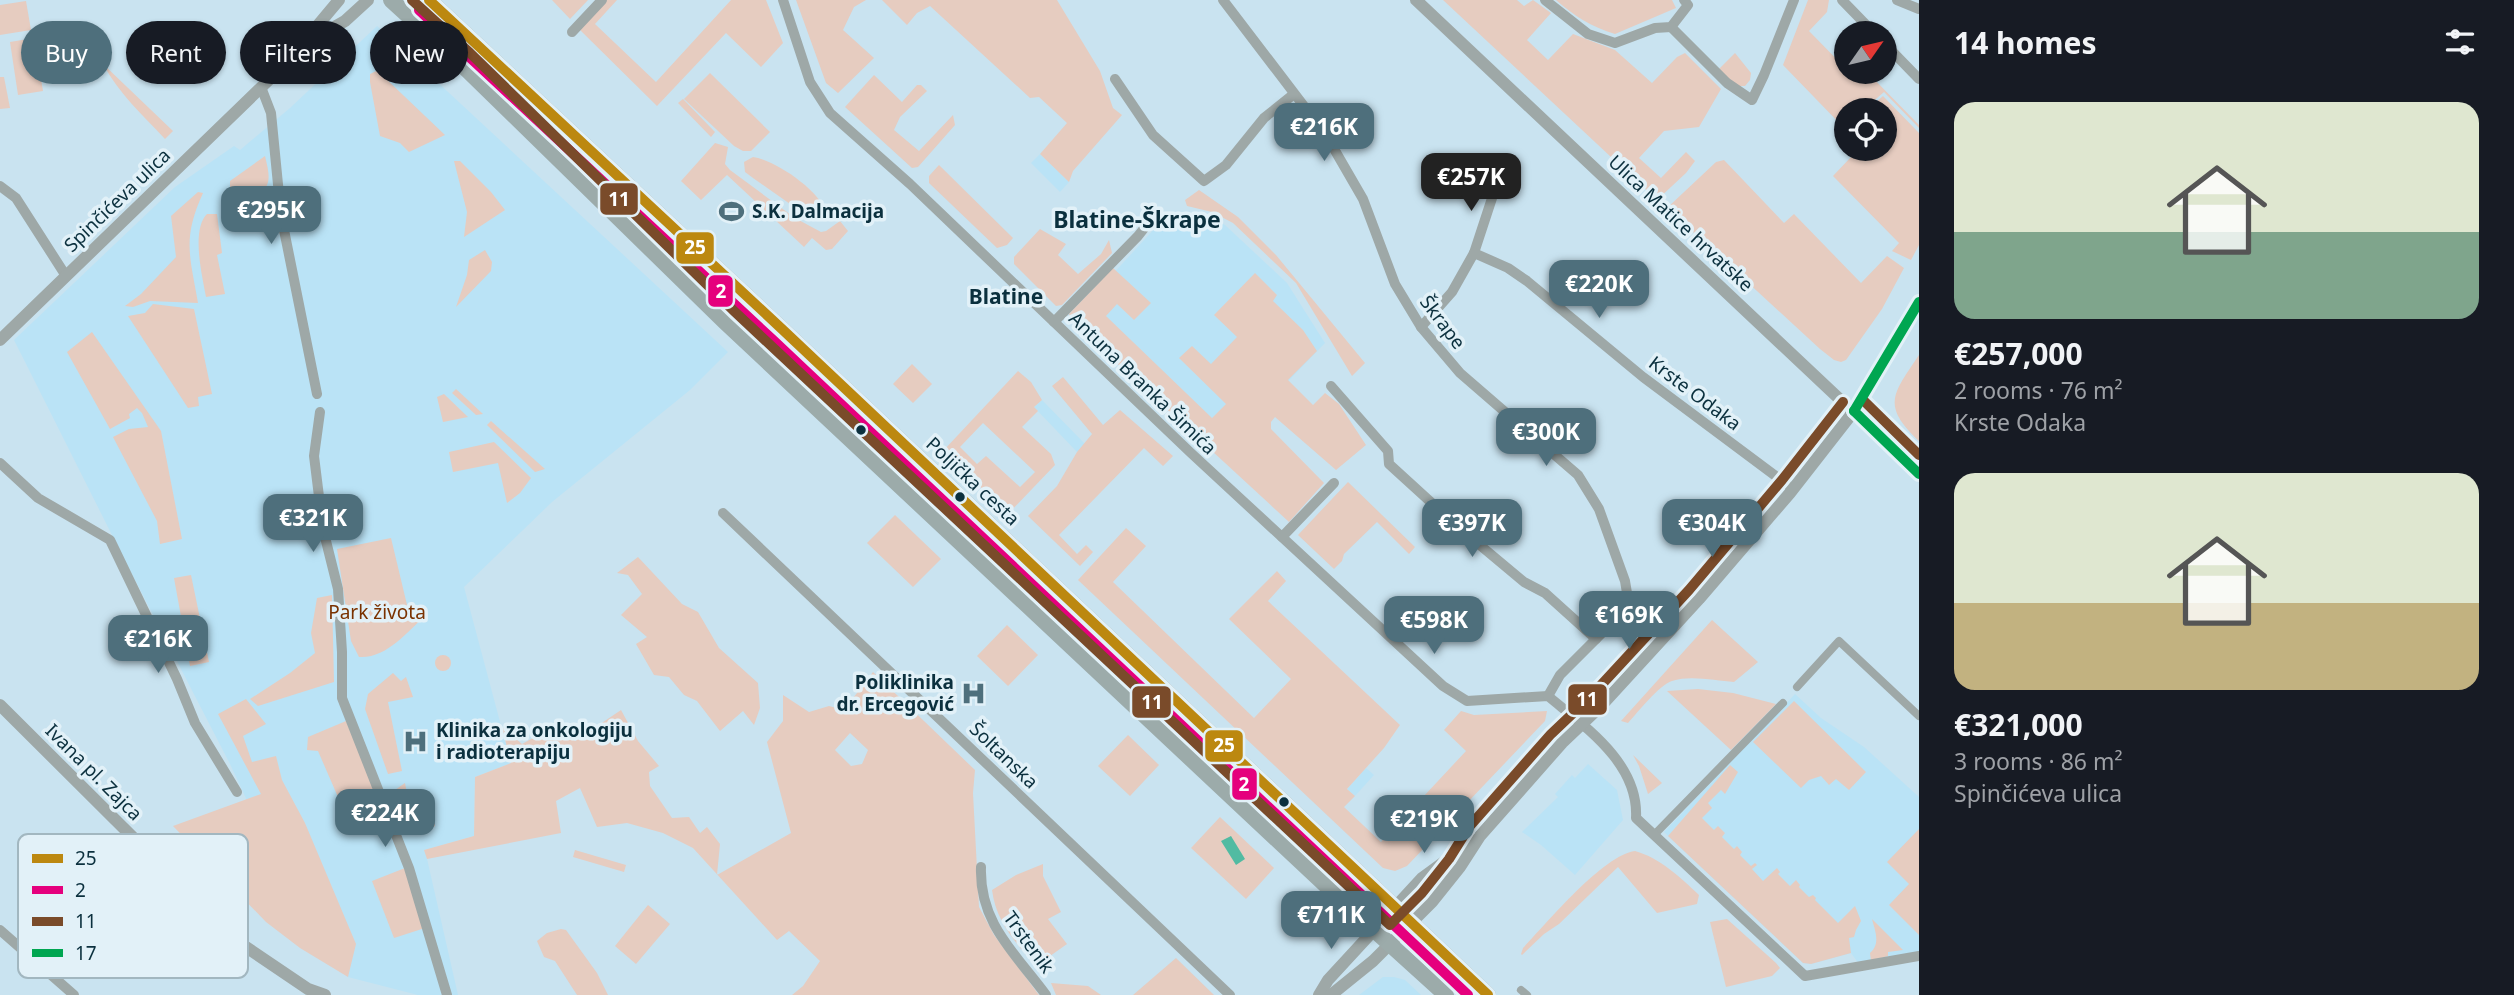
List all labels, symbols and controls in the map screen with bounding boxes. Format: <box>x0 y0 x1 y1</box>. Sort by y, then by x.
chip: Buy <box>21 21 112 84</box>
chip: Rent <box>126 21 226 84</box>
chip: Filters <box>240 21 356 84</box>
chip: New <box>370 21 468 84</box>
north arrow <box>1834 21 1897 84</box>
map controls <box>1834 21 1897 161</box>
text: 14 homes <box>1954 22 2097 63</box>
icon: filters <box>2441 23 2479 61</box>
button: locate <box>1834 98 1897 161</box>
pin: €216K <box>1275 104 1373 163</box>
text: €216K <box>1290 110 1358 142</box>
street label: Spinčićeva ulica <box>58 142 176 258</box>
icon: home <box>2154 147 2280 273</box>
street label: Ulica Matice hrvatske <box>1603 149 1759 297</box>
pin: €257K <box>1422 154 1520 213</box>
text: €257K <box>1437 160 1505 192</box>
line badge: 11 <box>599 182 639 216</box>
text: 11 <box>608 186 630 212</box>
pin: €295K <box>222 187 320 246</box>
text: €295K <box>237 193 305 225</box>
sports icon: S.K. Dalmacija <box>718 197 746 225</box>
place label: S.K. Dalmacija <box>752 198 884 224</box>
district label: Blatine-Škrape <box>1053 203 1221 235</box>
line badge: 25 <box>675 231 715 265</box>
text: 25 <box>684 234 706 260</box>
pin: €220K <box>1550 260 1648 320</box>
text: €220K <box>1565 267 1633 299</box>
line badge: 2 <box>707 274 734 308</box>
text: 2 <box>716 278 727 304</box>
district label: Blatine <box>969 282 1043 310</box>
street label: Škrape <box>1414 290 1472 354</box>
street label: Antuna Branka Šimića <box>1064 306 1222 460</box>
text: €257,000 <box>1954 333 2083 374</box>
street label: Krste Odaka <box>1644 350 1746 436</box>
text: 2 rooms · 76 m² <box>1954 374 2123 406</box>
text: Krste Odaka <box>1954 406 2086 438</box>
pin: €300K <box>1497 408 1595 468</box>
text: €300K <box>1512 415 1580 447</box>
unlabelled marker <box>854 423 868 437</box>
street label: Poljička cesta <box>921 431 1025 531</box>
unlabelled marker <box>953 490 967 504</box>
pin: €321K <box>264 494 362 554</box>
pin: €397K <box>1423 500 1521 559</box>
pin: €304K <box>1663 500 1761 559</box>
text: €321K <box>279 501 347 533</box>
text: €397K <box>1438 506 1506 538</box>
text: €304K <box>1678 506 1746 538</box>
icon: home <box>2154 518 2280 644</box>
pin: €169K <box>1580 592 1678 651</box>
pin: €598K <box>1385 596 1483 656</box>
text: €169K <box>1595 598 1663 630</box>
park label: Park života <box>328 599 426 625</box>
text: €598K <box>1400 603 1468 635</box>
pin: €216K <box>109 616 207 675</box>
text: €216K <box>124 622 192 654</box>
place label: Poliklinika dr. Ercegović <box>837 669 954 717</box>
hospital icon: Poliklinika dr. Ercegović <box>960 679 988 707</box>
line badge: 11 <box>1567 683 1608 716</box>
line badge: 11 <box>1131 685 1172 719</box>
text: 11 <box>1576 686 1598 712</box>
text: 11 <box>1141 689 1163 715</box>
text: €321,000 <box>1954 704 2083 745</box>
street label: Šoltanska <box>964 716 1044 794</box>
place label: Klinika za onkologiju i radioterapiju <box>436 717 633 765</box>
street label: Ivana pl. Zajca <box>40 718 148 826</box>
hospital icon: Klinika za onkologiju i radioterapiju <box>402 727 430 755</box>
line badge: 25 <box>1204 729 1244 763</box>
text: 25 <box>1213 732 1235 758</box>
text: 3 rooms · 86 m² <box>1954 745 2123 777</box>
line badge: 2 <box>1231 767 1258 801</box>
text: 2 <box>1239 771 1250 797</box>
text: Spinčićeva ulica <box>1954 777 2122 809</box>
pin: €224K <box>336 790 434 849</box>
unlabelled marker <box>1277 795 1291 809</box>
text: €224K <box>351 796 419 828</box>
pin: €219K <box>1375 796 1473 855</box>
text: €219K <box>1390 802 1458 834</box>
legend <box>18 834 248 978</box>
text: 25 <box>75 845 97 871</box>
text: 2 <box>75 877 86 903</box>
pin: €711K <box>1282 892 1380 951</box>
text: €711K <box>1297 898 1365 930</box>
street label: Trstenik <box>998 906 1060 978</box>
text: 11 <box>75 908 97 934</box>
text: 17 <box>75 940 97 966</box>

